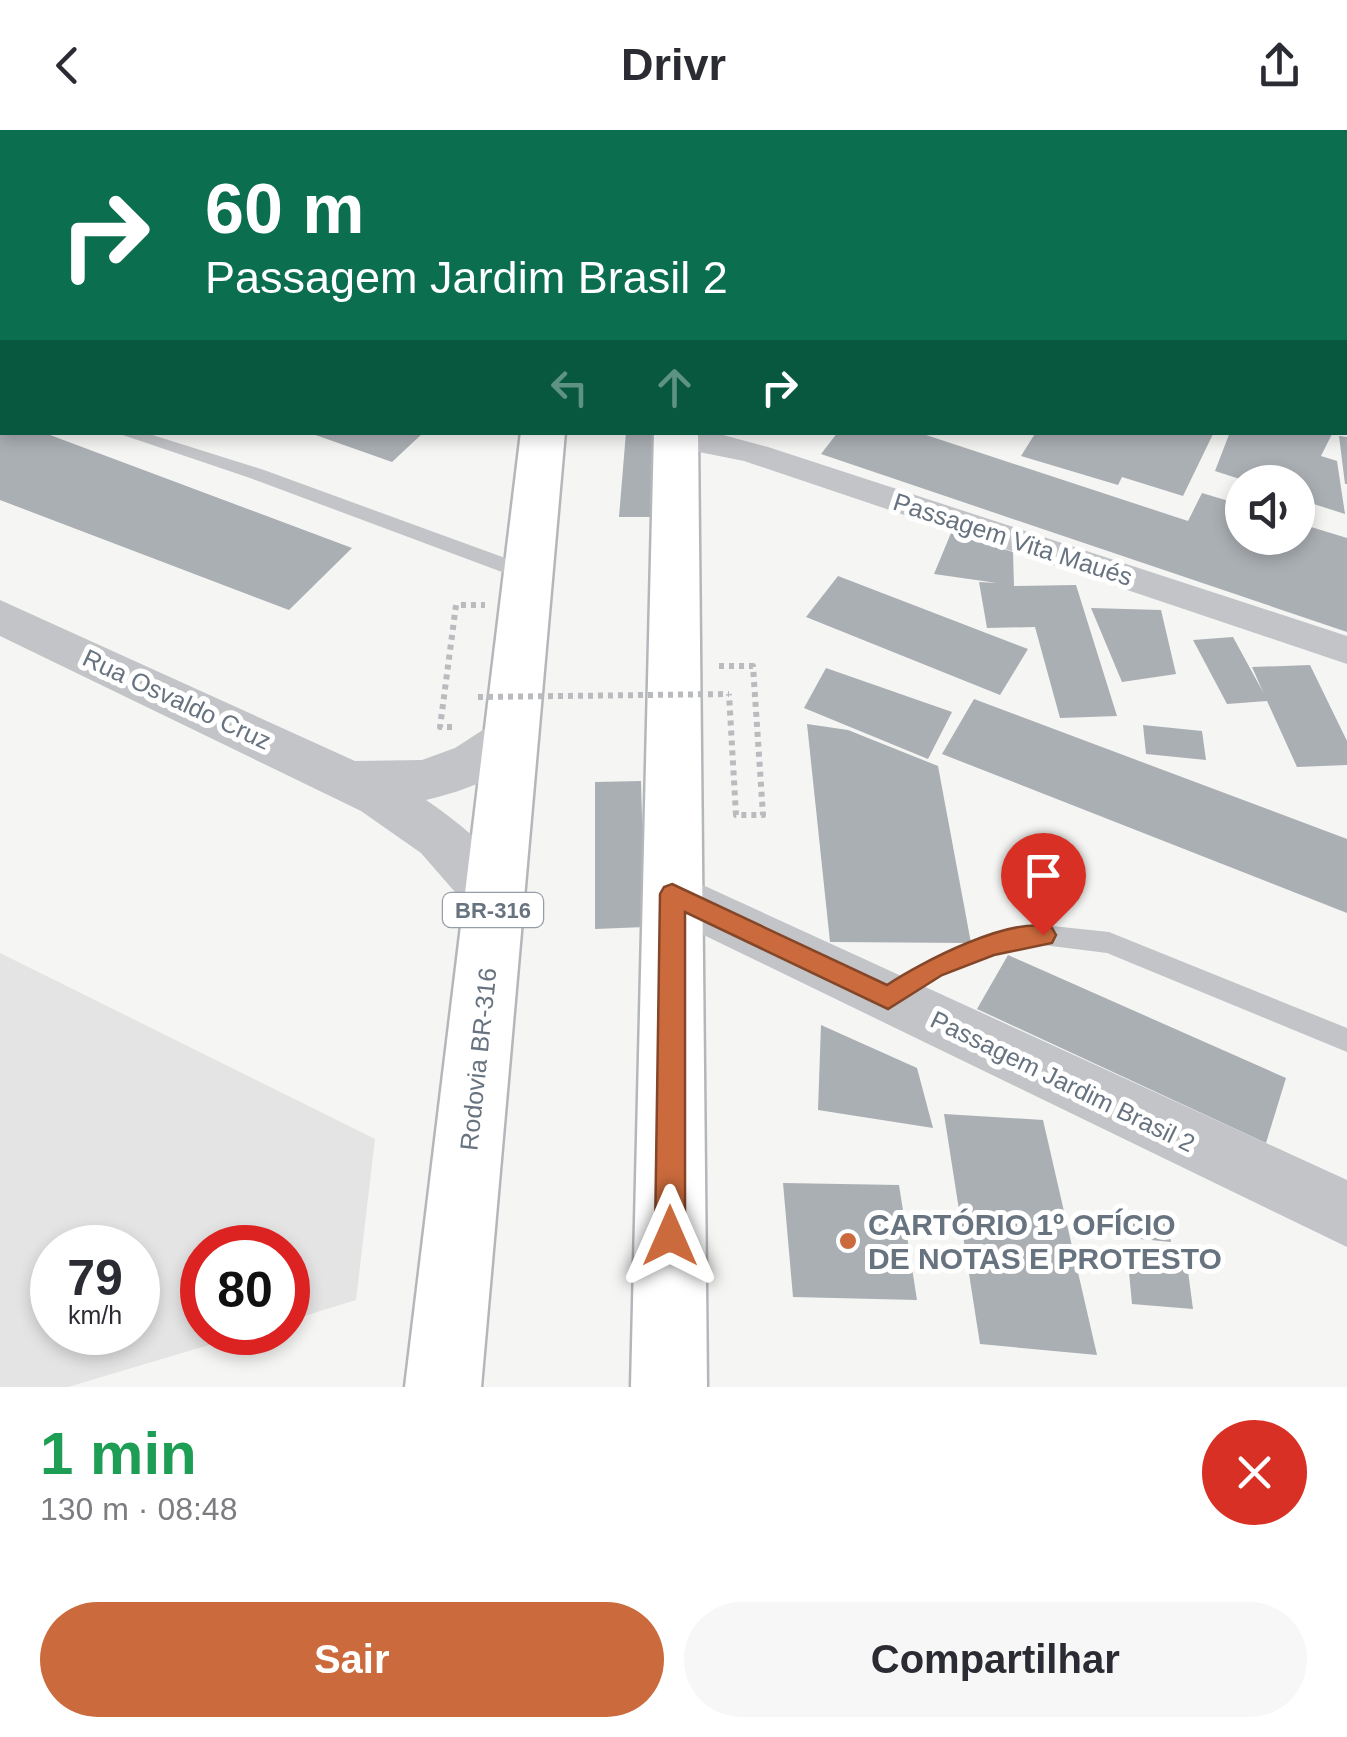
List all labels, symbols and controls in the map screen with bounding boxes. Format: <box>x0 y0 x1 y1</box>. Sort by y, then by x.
icon: back <box>40 38 95 93</box>
icon: share <box>1252 38 1307 93</box>
text: Drivr <box>621 39 726 90</box>
icon: right <box>40 170 170 300</box>
text: 60 m <box>205 170 365 248</box>
text: Passagem Jardim Brasil 2 <box>205 252 728 303</box>
icon: left <box>542 360 597 415</box>
icon: ahead <box>647 360 702 415</box>
icon: right <box>752 360 807 415</box>
map controls <box>1225 465 1315 555</box>
button: sound <box>1225 465 1315 555</box>
street label: Passagem Vita Maués <box>890 487 1136 591</box>
street label: Rua Osvaldo Cruz <box>79 643 275 755</box>
pin <box>1001 833 1086 936</box>
icon: arrive <box>1016 848 1071 903</box>
road number: BR-316 <box>443 893 543 927</box>
street label: Rodovia BR-316 <box>454 966 502 1152</box>
street label: Passagem Jardim Brasil 2 <box>926 1005 1200 1157</box>
position arrow <box>618 1184 722 1288</box>
place label: CARTÓRIO 1º OFÍCIO DE NOTAS E PROTESTO <box>868 1208 1222 1275</box>
speed limit sign: 80 <box>180 1225 310 1355</box>
marker: CARTÓRIO 1º OFÍCIO DE NOTAS E PROTESTO <box>837 1230 859 1252</box>
text: 79 <box>67 1250 123 1306</box>
text: km/h <box>68 1301 122 1329</box>
text: 1 min <box>40 1420 197 1487</box>
button: close <box>1202 1420 1307 1525</box>
text: 130 m · 08:48 <box>40 1491 237 1527</box>
button: Sair <box>40 1602 664 1717</box>
button: Compartilhar <box>684 1602 1307 1717</box>

